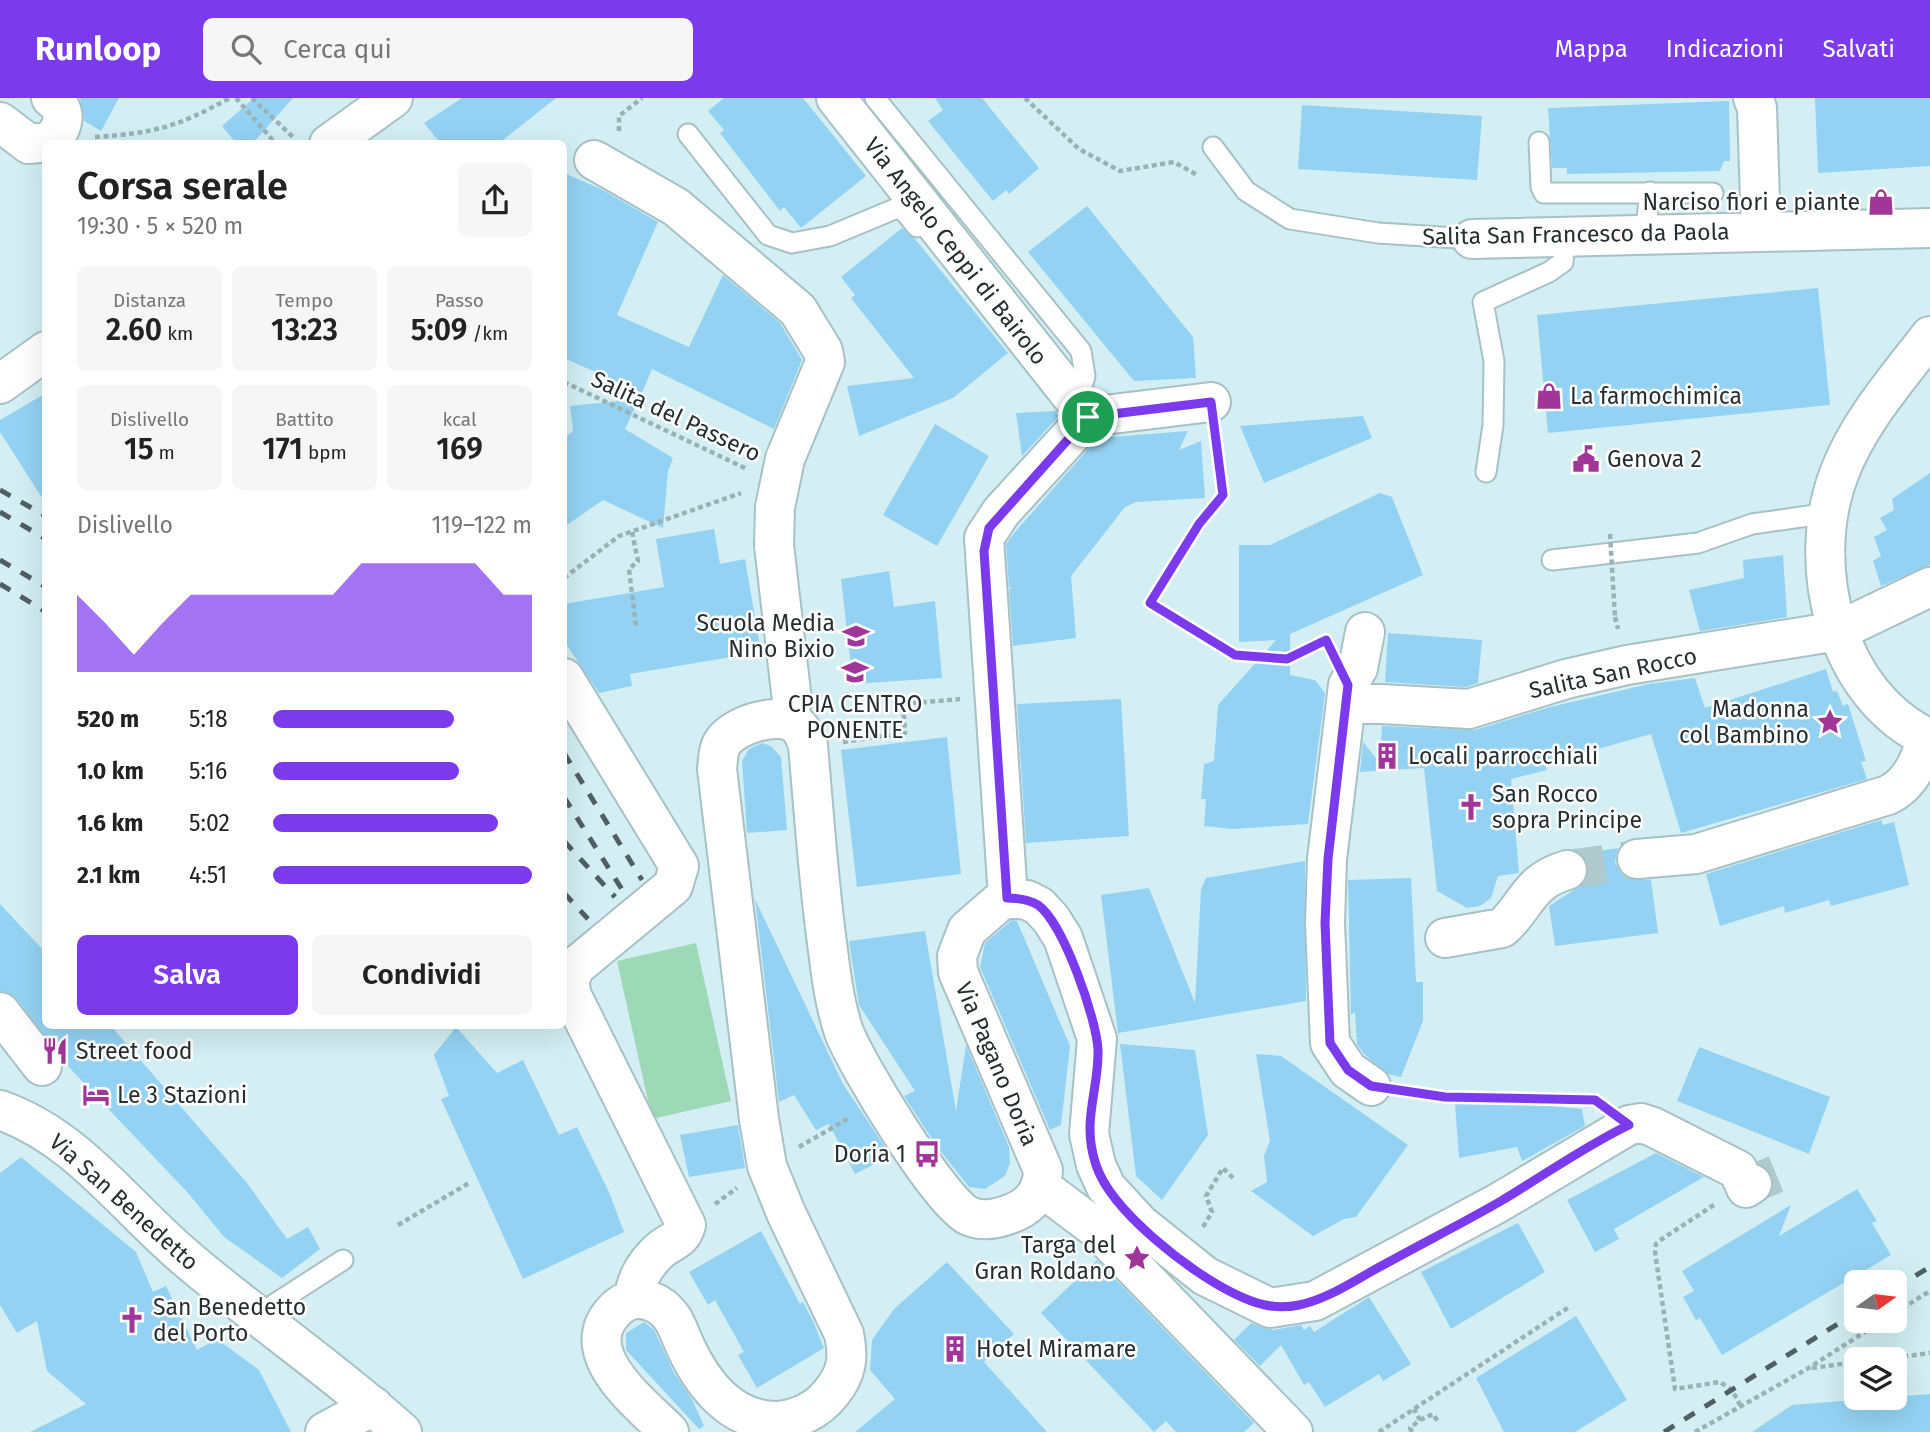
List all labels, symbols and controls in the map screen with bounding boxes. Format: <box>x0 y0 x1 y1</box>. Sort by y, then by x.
search box <box>203 18 693 81</box>
text: Runloop <box>35 29 161 69</box>
icon: search <box>227 30 265 68</box>
text: Cerca qui <box>283 34 392 65</box>
text: Mappa <box>1555 35 1628 63</box>
text: Indicazioni <box>1666 35 1784 63</box>
text: Salvati <box>1822 35 1895 63</box>
street label: Via Angelo Ceppi di Bairolo <box>859 132 1053 370</box>
text: Corsa serale <box>77 163 288 209</box>
button: share <box>458 163 532 237</box>
shop icon: Narciso fiori e piante <box>1866 187 1896 217</box>
place label: Narciso fiori e piante <box>1642 188 1860 216</box>
text: 19:30 · 5 × 520 m <box>77 212 243 240</box>
street label: Salita San Francesco da Paola <box>1422 217 1730 251</box>
text: Distanza <box>113 289 186 312</box>
text: Tempo <box>276 289 333 312</box>
text: Passo <box>435 289 484 312</box>
text: 2.60 <box>106 312 162 348</box>
text: 13:23 <box>271 312 338 348</box>
text: 5:09 <box>411 312 467 348</box>
text: km <box>162 322 193 345</box>
text: /km <box>467 322 508 345</box>
street label: Salita del Passero <box>587 364 765 468</box>
shop icon: La farmochimica <box>1534 381 1564 411</box>
place label: La farmochimica <box>1570 382 1742 410</box>
pin <box>1058 387 1118 447</box>
icon: arrive <box>1069 398 1107 436</box>
text: Dislivello <box>110 408 189 431</box>
text: Battito <box>275 408 334 431</box>
text: kcal <box>442 408 477 431</box>
text: 15 <box>124 431 154 467</box>
text: 171 <box>262 431 303 467</box>
text: 169 <box>436 431 483 467</box>
text: m <box>154 441 175 464</box>
text: bpm <box>303 441 347 464</box>
public building icon: Genova 2 <box>1571 444 1601 474</box>
place label: Genova 2 <box>1607 445 1702 473</box>
text: Dislivello <box>77 511 173 539</box>
text: 119–122 m <box>431 511 532 539</box>
place label: Scuola Media Nino Bixio <box>696 609 835 663</box>
school or university icon: Scuola Media Nino Bixio <box>841 621 871 651</box>
street label: Salita San Rocco <box>1526 642 1700 704</box>
school or university icon: CPIA CENTRO PONENTE <box>840 657 870 687</box>
place label: CPIA CENTRO PONENTE <box>788 690 922 744</box>
place label: Madonna col Bambino <box>1679 695 1809 749</box>
text: 520 m <box>77 705 139 733</box>
text: 5:18 <box>189 705 228 733</box>
place icon: Madonna col Bambino <box>1815 707 1845 737</box>
building icon: Locali parrocchiali <box>1372 741 1402 771</box>
place label: Locali parrocchiali <box>1408 742 1598 770</box>
text: 1.0 km <box>77 757 144 785</box>
text: 5:16 <box>189 757 227 785</box>
place label: San Rocco sopra Principe <box>1492 780 1642 834</box>
church icon: San Rocco sopra Principe <box>1456 792 1486 822</box>
text: 1.6 km <box>77 809 144 837</box>
text: 5:02 <box>189 809 230 837</box>
text: 2.1 km <box>77 861 140 889</box>
text: 4:51 <box>189 861 227 889</box>
button: Salva <box>77 935 298 1015</box>
button: Condividi <box>312 935 532 1015</box>
street label: Via Pagano Doria <box>950 978 1044 1150</box>
restaurant icon: Street food <box>40 1036 70 1066</box>
place label: Street food <box>76 1037 193 1065</box>
hotel icon: Le 3 Stazioni <box>81 1080 111 1110</box>
place label: Le 3 Stazioni <box>117 1081 247 1109</box>
street label: Via San Benedetto <box>44 1128 204 1276</box>
bus stop icon: Doria 1 <box>912 1139 942 1169</box>
place label: Doria 1 <box>834 1140 906 1168</box>
place label: Targa del Gran Roldano <box>975 1231 1116 1285</box>
place icon: Targa del Gran Roldano <box>1122 1243 1152 1273</box>
north arrow <box>1844 1270 1908 1334</box>
map controls <box>1844 1270 1907 1410</box>
place label: San Benedetto del Porto <box>153 1293 306 1347</box>
church icon: San Benedetto del Porto <box>117 1305 147 1335</box>
building icon: Hotel Miramare <box>940 1334 970 1364</box>
place label: Hotel Miramare <box>976 1335 1136 1363</box>
button: layers <box>1844 1347 1907 1410</box>

